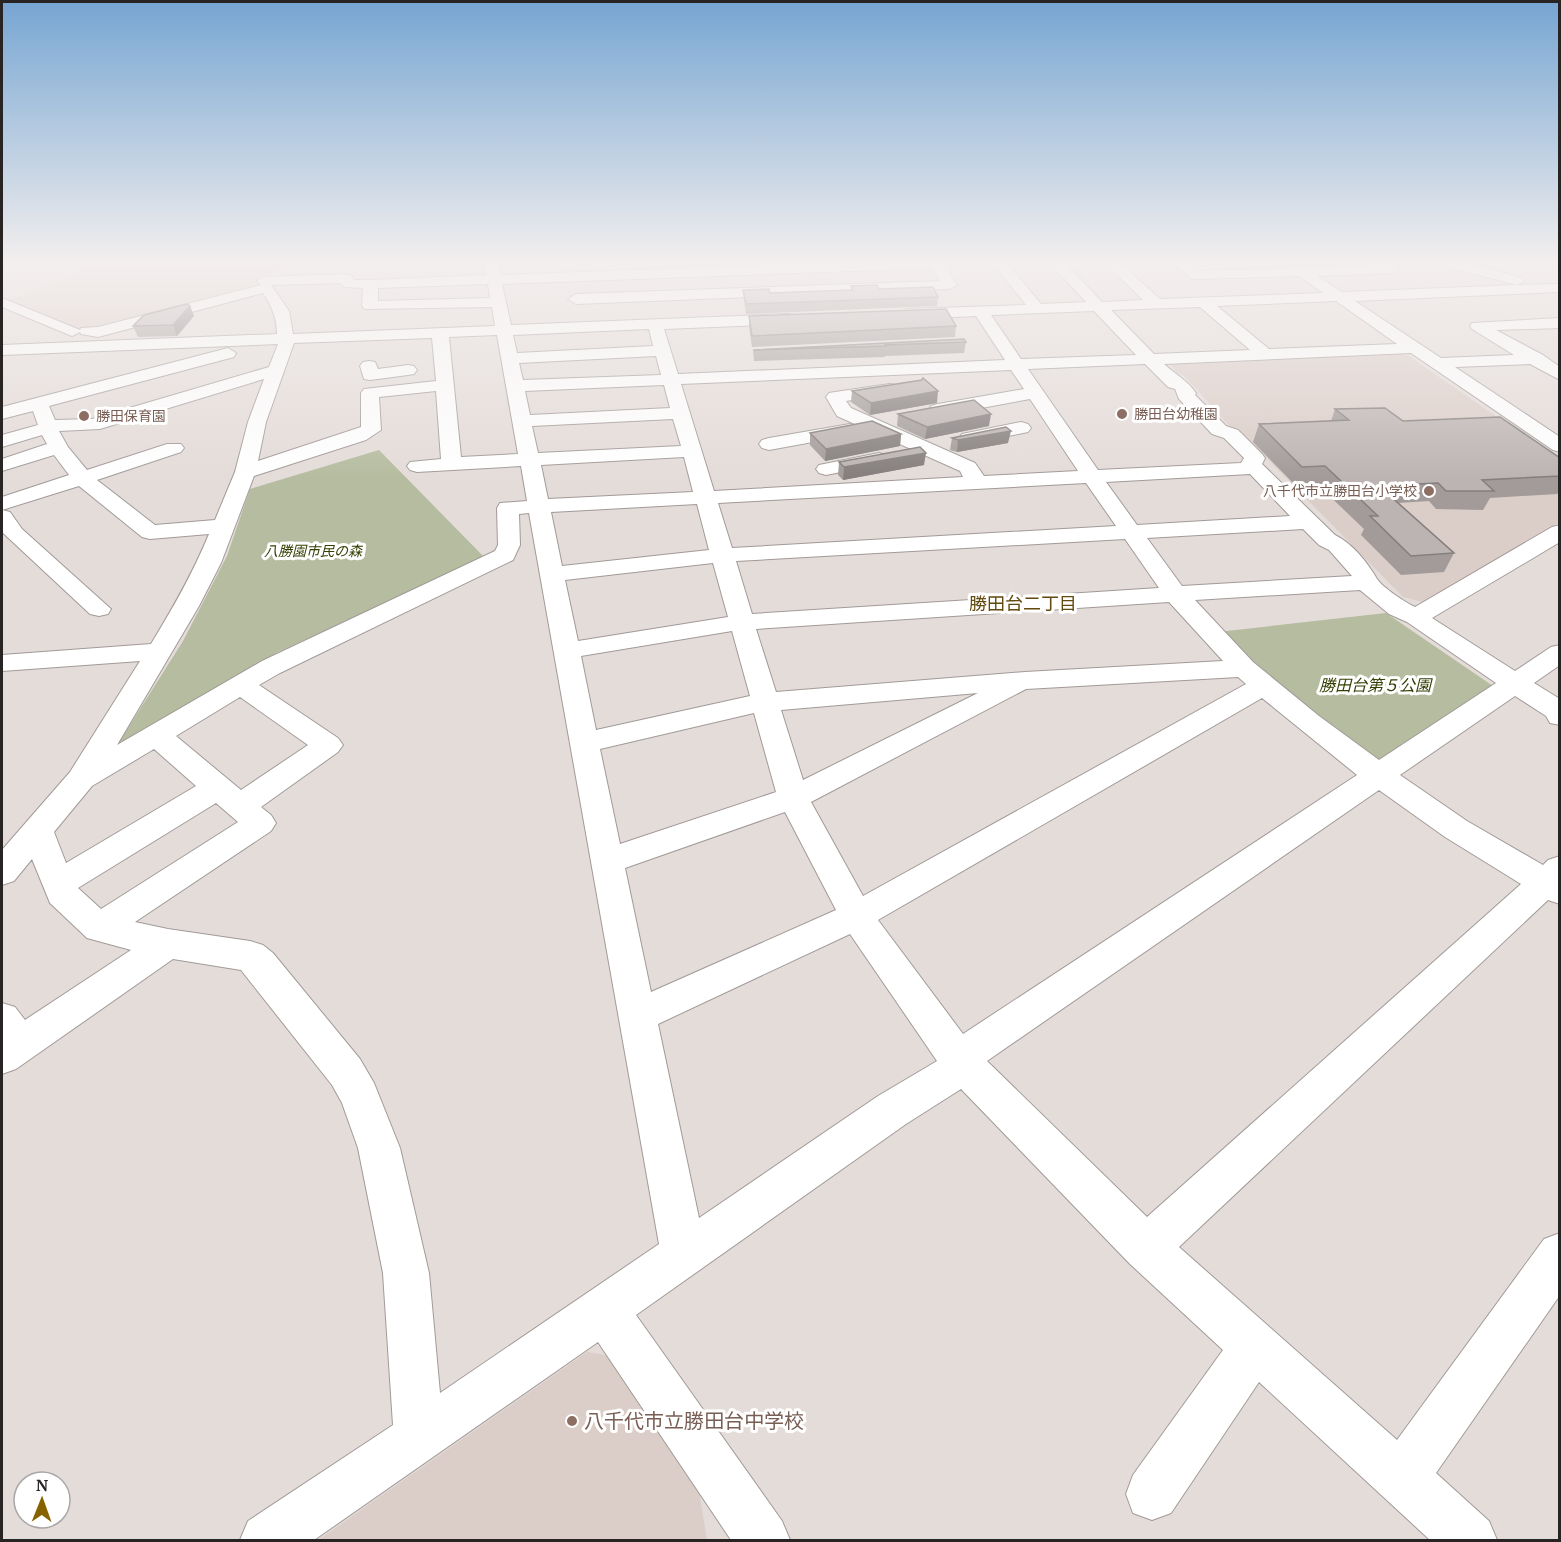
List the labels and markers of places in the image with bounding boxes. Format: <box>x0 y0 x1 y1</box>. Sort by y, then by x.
place label: 勝田台幼稚園 <box>1134 404 1218 423</box>
place label: 勝田保育園 <box>96 406 166 425</box>
marker: 勝田台幼稚園 <box>1115 407 1129 421</box>
marker: 勝田保育園 <box>77 409 91 423</box>
place label: 八千代市立勝田台小学校 <box>1263 481 1417 500</box>
marker: 八千代市立勝田台小学校 <box>1422 484 1436 498</box>
place label: 八千代市立勝田台中学校 <box>584 1407 804 1434</box>
marker: 八千代市立勝田台中学校 <box>565 1414 579 1428</box>

